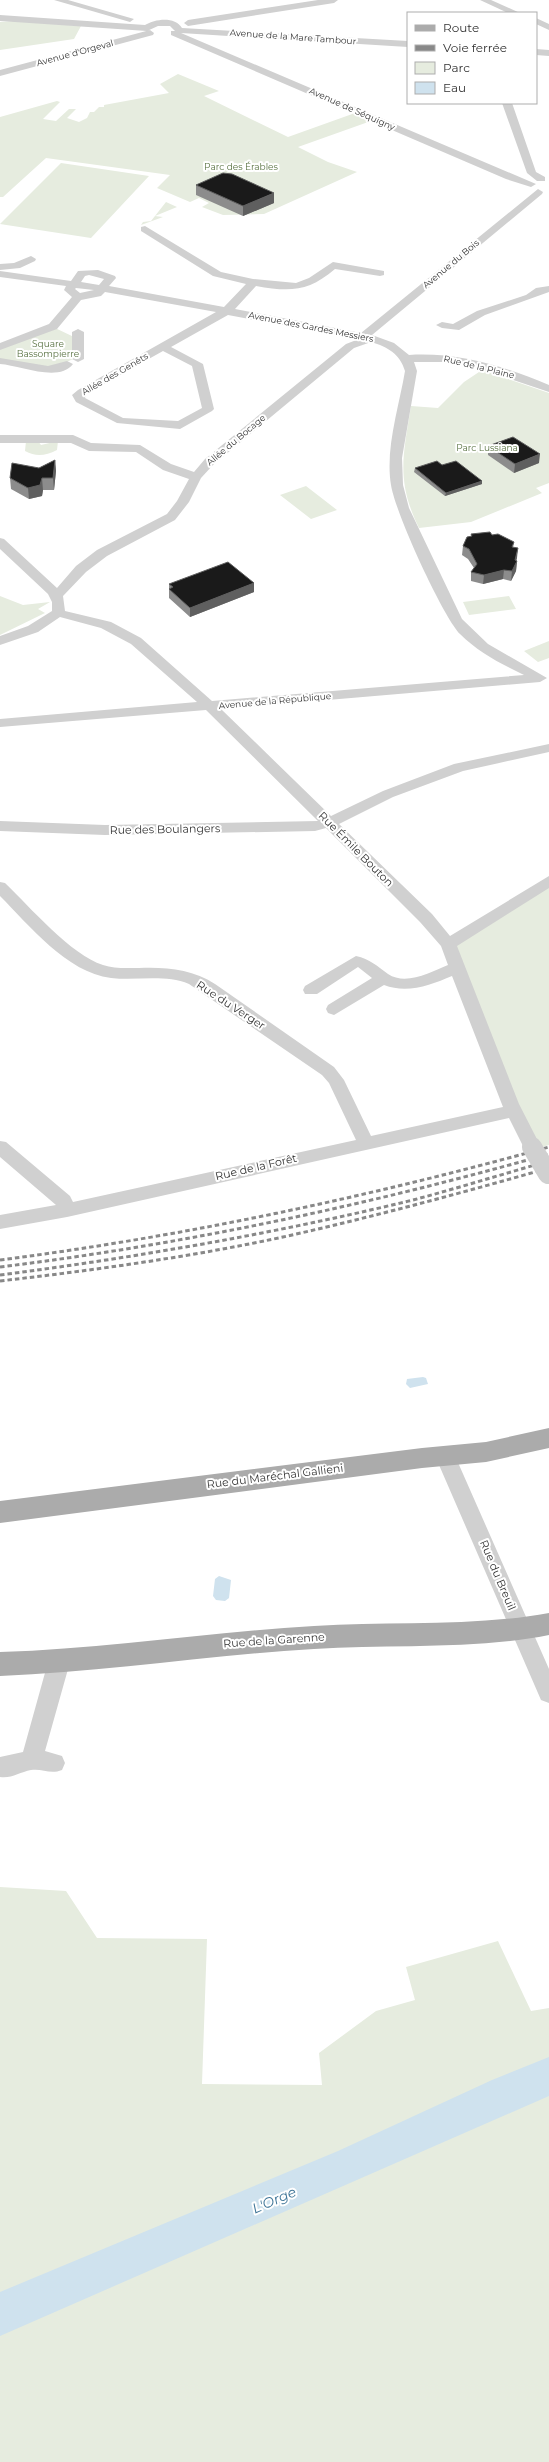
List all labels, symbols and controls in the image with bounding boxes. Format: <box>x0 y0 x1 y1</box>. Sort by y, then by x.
legend <box>407 12 537 104</box>
text: Route <box>443 20 479 35</box>
street label: Avenue de la Mare Tambour <box>229 27 357 46</box>
street label: Avenue d'Orgeval <box>35 37 114 68</box>
text: Voie ferrée <box>443 40 507 55</box>
text: Parc <box>443 60 470 75</box>
text: Eau <box>443 80 466 95</box>
street label: Avenue de Séquigny <box>308 85 397 132</box>
park label: Parc des Érables <box>204 161 278 172</box>
street label: Avenue du Bois <box>420 236 482 290</box>
street label: Avenue des Gardes Messiers <box>248 309 375 344</box>
park label: Square Bassompierre <box>17 338 80 359</box>
street label: Allée des Genêts <box>80 350 150 397</box>
street label: Rue de la Plaine <box>443 352 516 381</box>
street label: Allée du Bocage <box>204 411 268 467</box>
park label: Parc Lussiana <box>456 442 518 453</box>
street label: Avenue de la République <box>218 690 332 711</box>
street label: Rue Émile Bouton <box>316 809 396 889</box>
street label: Rue des Boulangers <box>110 821 221 837</box>
street label: Rue du Verger <box>194 978 268 1032</box>
street label: Rue de la Forêt <box>214 1151 299 1183</box>
street label: Rue du Maréchal Gallieni <box>206 1461 344 1491</box>
street label: Rue du Breuil <box>477 1538 519 1612</box>
street label: Rue de la Garenne <box>223 1629 326 1651</box>
water label: L'Orge <box>249 2183 299 2217</box>

